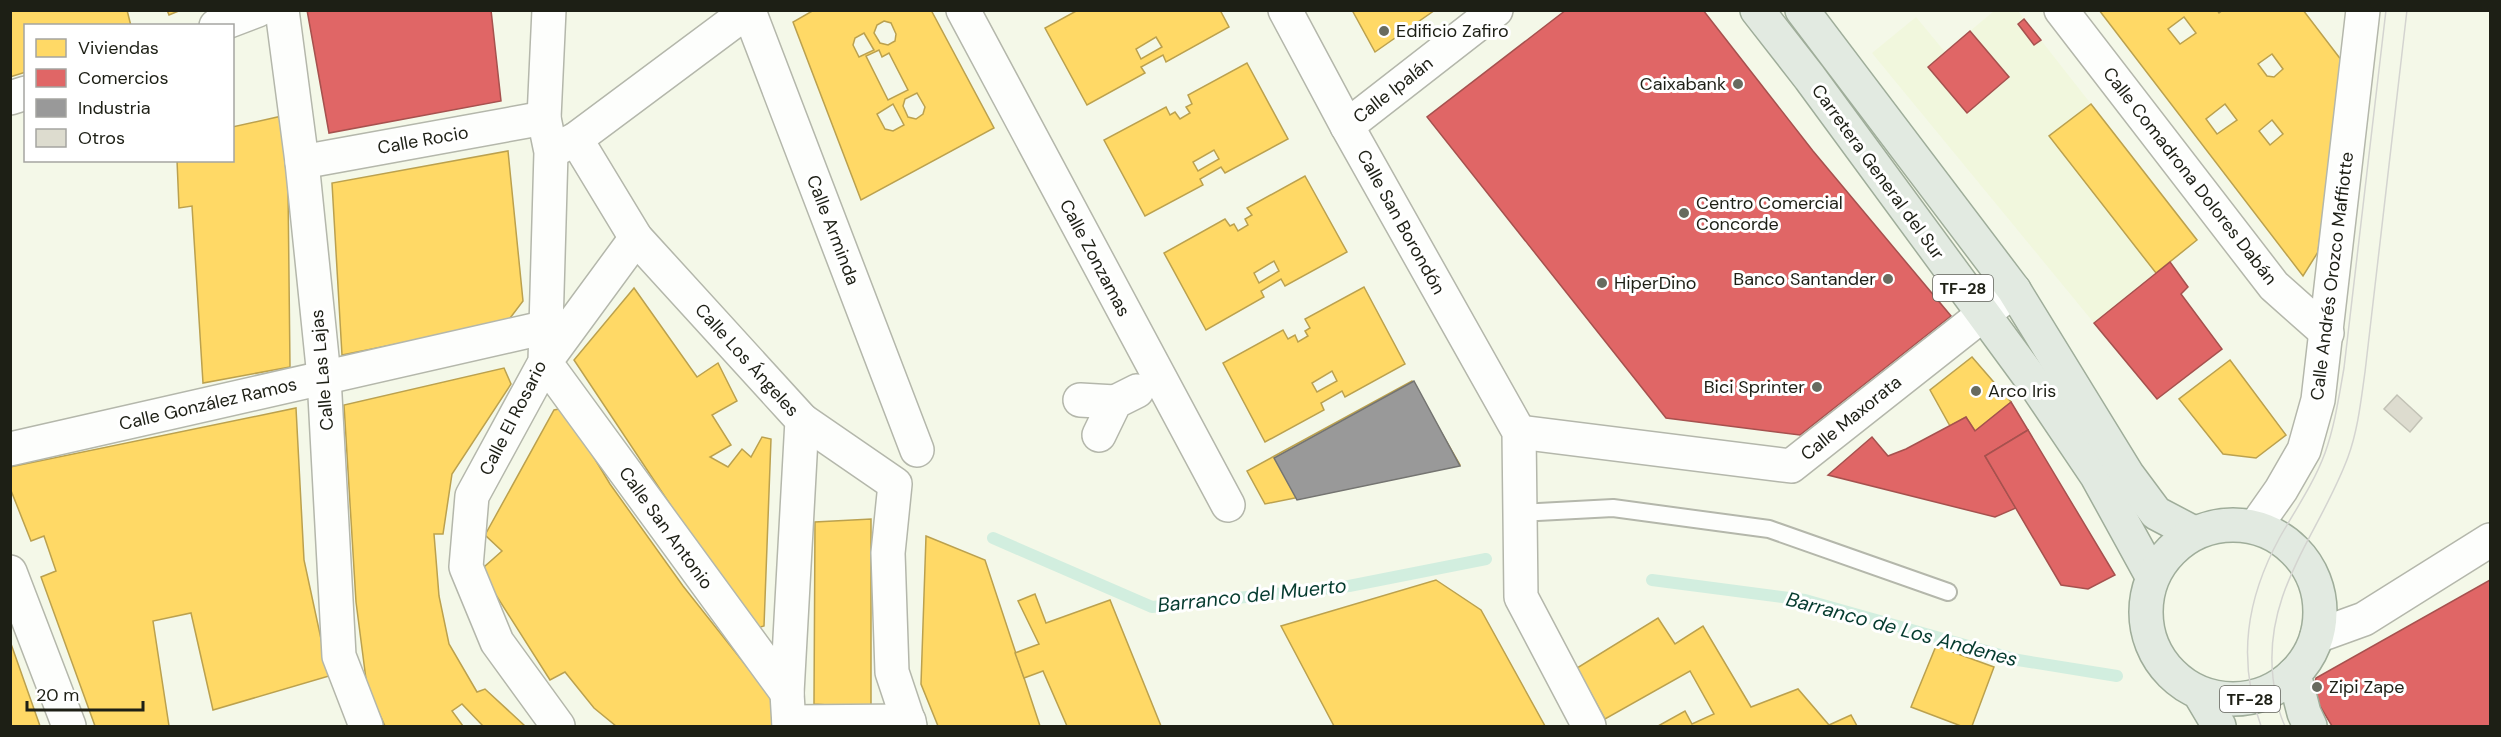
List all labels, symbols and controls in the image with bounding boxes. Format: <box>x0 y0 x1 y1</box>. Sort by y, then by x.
place label: Edificio Zafiro <box>1396 19 1509 43</box>
legend <box>24 24 234 162</box>
marker: Edificio Zafiro <box>1377 24 1391 38</box>
text: Viviendas <box>78 36 159 60</box>
street label: Calle Ipalán <box>1348 51 1438 129</box>
street label: Calle Comadrona Dolores Dabán <box>2097 62 2283 290</box>
text: Comercios <box>78 66 169 90</box>
place label: Caixabank <box>1640 72 1726 96</box>
marker: Caixabank <box>1731 77 1745 91</box>
street label: Carretera General del Sur <box>1806 79 1950 265</box>
text: Industria <box>78 96 151 120</box>
street label: Calle Rocio <box>376 120 470 160</box>
text: Otros <box>78 126 125 150</box>
street label: Calle San Borondón <box>1351 145 1451 299</box>
street label: Calle Andrés Orozco Maffiotte <box>2305 150 2359 402</box>
street label: Calle Arminda <box>801 171 865 289</box>
place label: Centro Comercial Concorde <box>1696 191 1843 236</box>
street label: Calle Zonzamas <box>1054 195 1136 321</box>
marker: Centro Comercial Concorde <box>1677 206 1691 220</box>
place label: Banco Santander <box>1733 267 1876 291</box>
place label: HiperDino <box>1614 271 1696 295</box>
marker: Banco Santander <box>1881 272 1895 286</box>
road number: TF-28 <box>1933 275 1993 301</box>
marker: HiperDino <box>1595 276 1609 290</box>
street label: Calle Los Ángeles <box>690 298 804 422</box>
street label: Calle Las Lajas <box>305 309 339 431</box>
street label: Calle El Rosario <box>474 356 552 480</box>
street label: Calle Maxorata <box>1796 370 1906 466</box>
street label: Calle González Ramos <box>117 372 299 436</box>
place label: Bici Sprinter <box>1704 375 1805 399</box>
place label: Arco Iris <box>1988 379 2056 403</box>
marker: Bici Sprinter <box>1810 380 1824 394</box>
marker: Arco Iris <box>1969 384 1983 398</box>
street label: Calle San Antonio <box>613 462 719 594</box>
water label: Barranco del Muerto <box>1156 572 1348 618</box>
water label: Barranco de Los Andenes <box>1783 586 2021 672</box>
scale bar <box>27 674 142 712</box>
place label: Zipi Zape <box>2329 675 2404 699</box>
marker: Zipi Zape <box>2310 680 2324 694</box>
text: 20 m <box>36 683 79 707</box>
road number: TF-28 <box>2220 686 2280 712</box>

